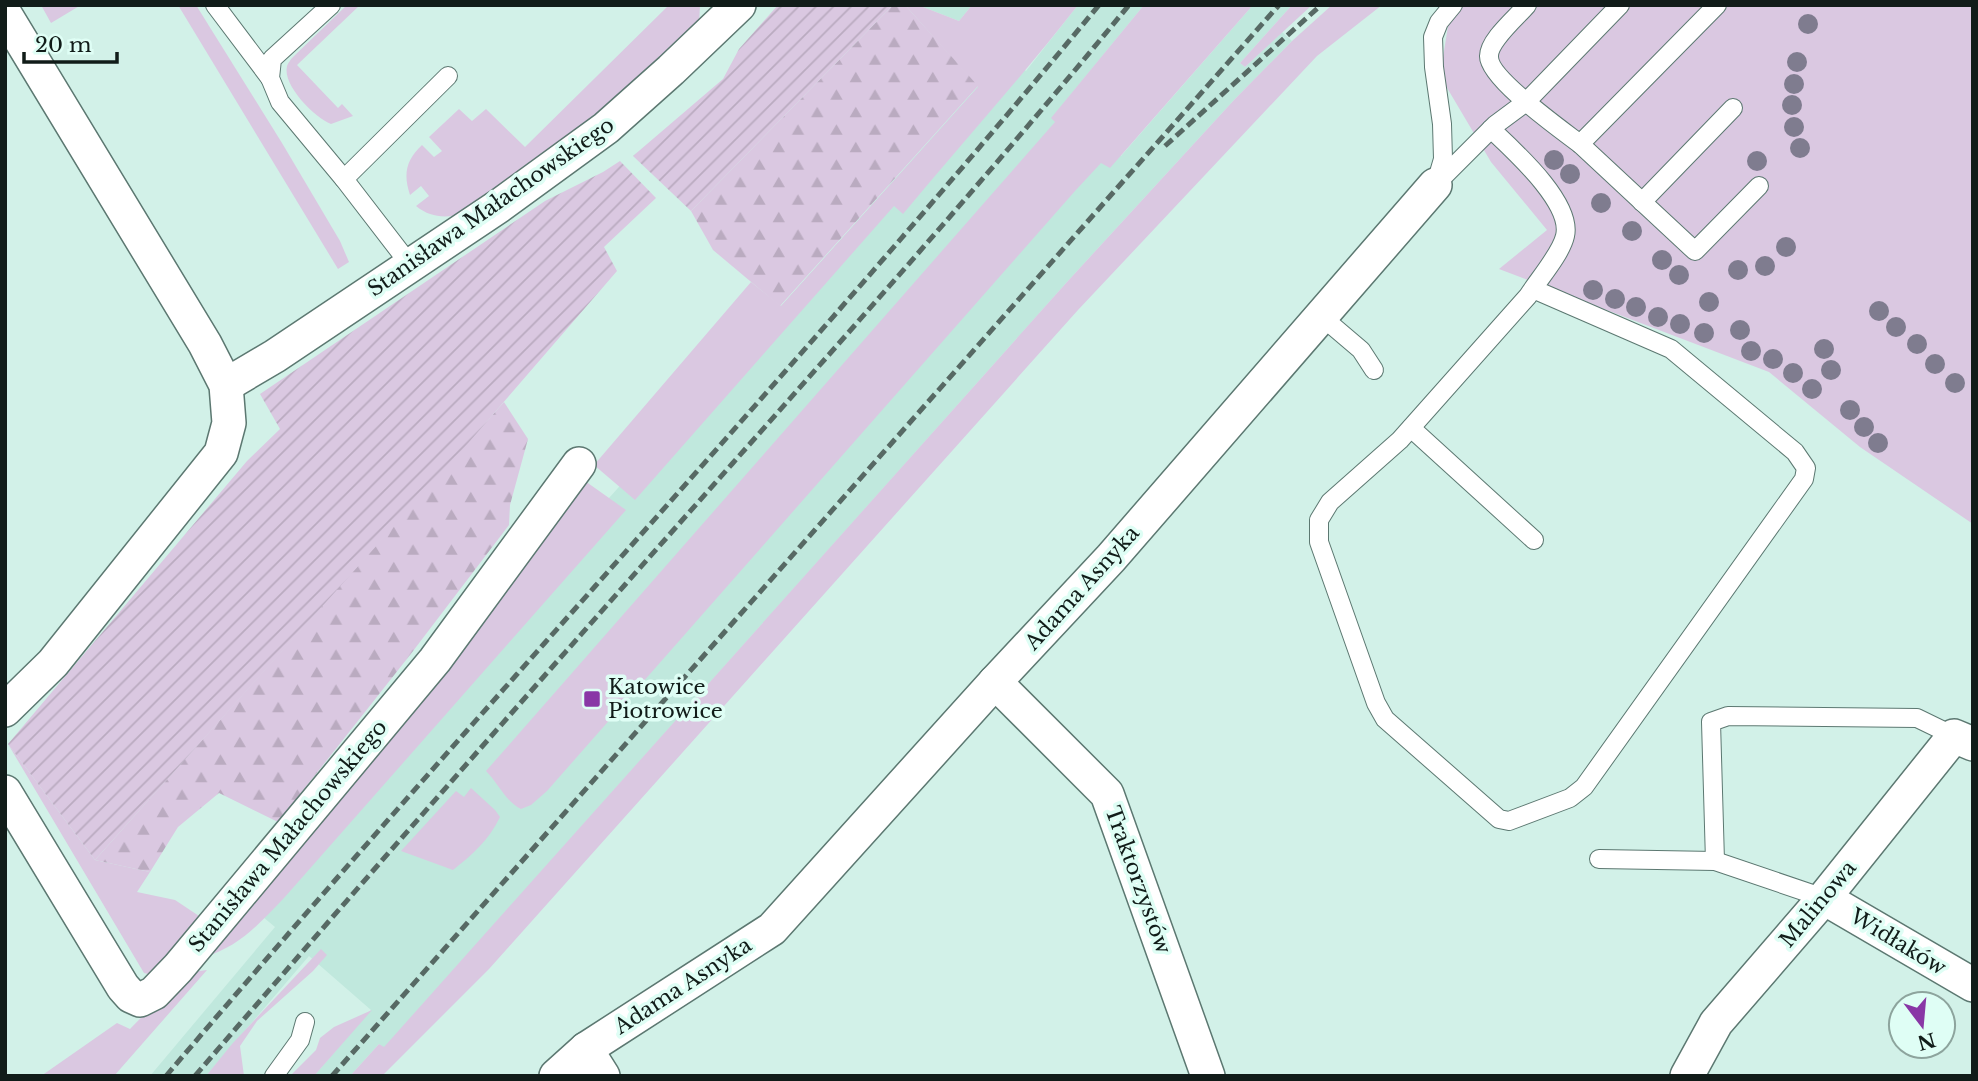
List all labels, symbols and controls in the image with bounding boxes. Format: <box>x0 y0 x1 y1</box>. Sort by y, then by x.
scale bar <box>24 21 117 65</box>
text: 20 m <box>35 32 92 58</box>
street label: Stanisława Małachowskiego <box>363 112 619 302</box>
street label: Adama Asnyka <box>1019 520 1145 656</box>
place label: Katowice Piotrowice <box>608 674 723 724</box>
marker: Katowice Piotrowice <box>582 689 602 709</box>
street label: Stanisława Małachowskiego <box>183 715 393 957</box>
street label: Traktorzystów <box>1099 803 1177 957</box>
street label: Malinowa <box>1774 855 1862 953</box>
street label: Widłaków <box>1844 903 1951 981</box>
street label: Adama Asnyka <box>609 932 757 1041</box>
north arrow <box>1887 990 1957 1060</box>
text: N <box>1915 1027 1938 1054</box>

